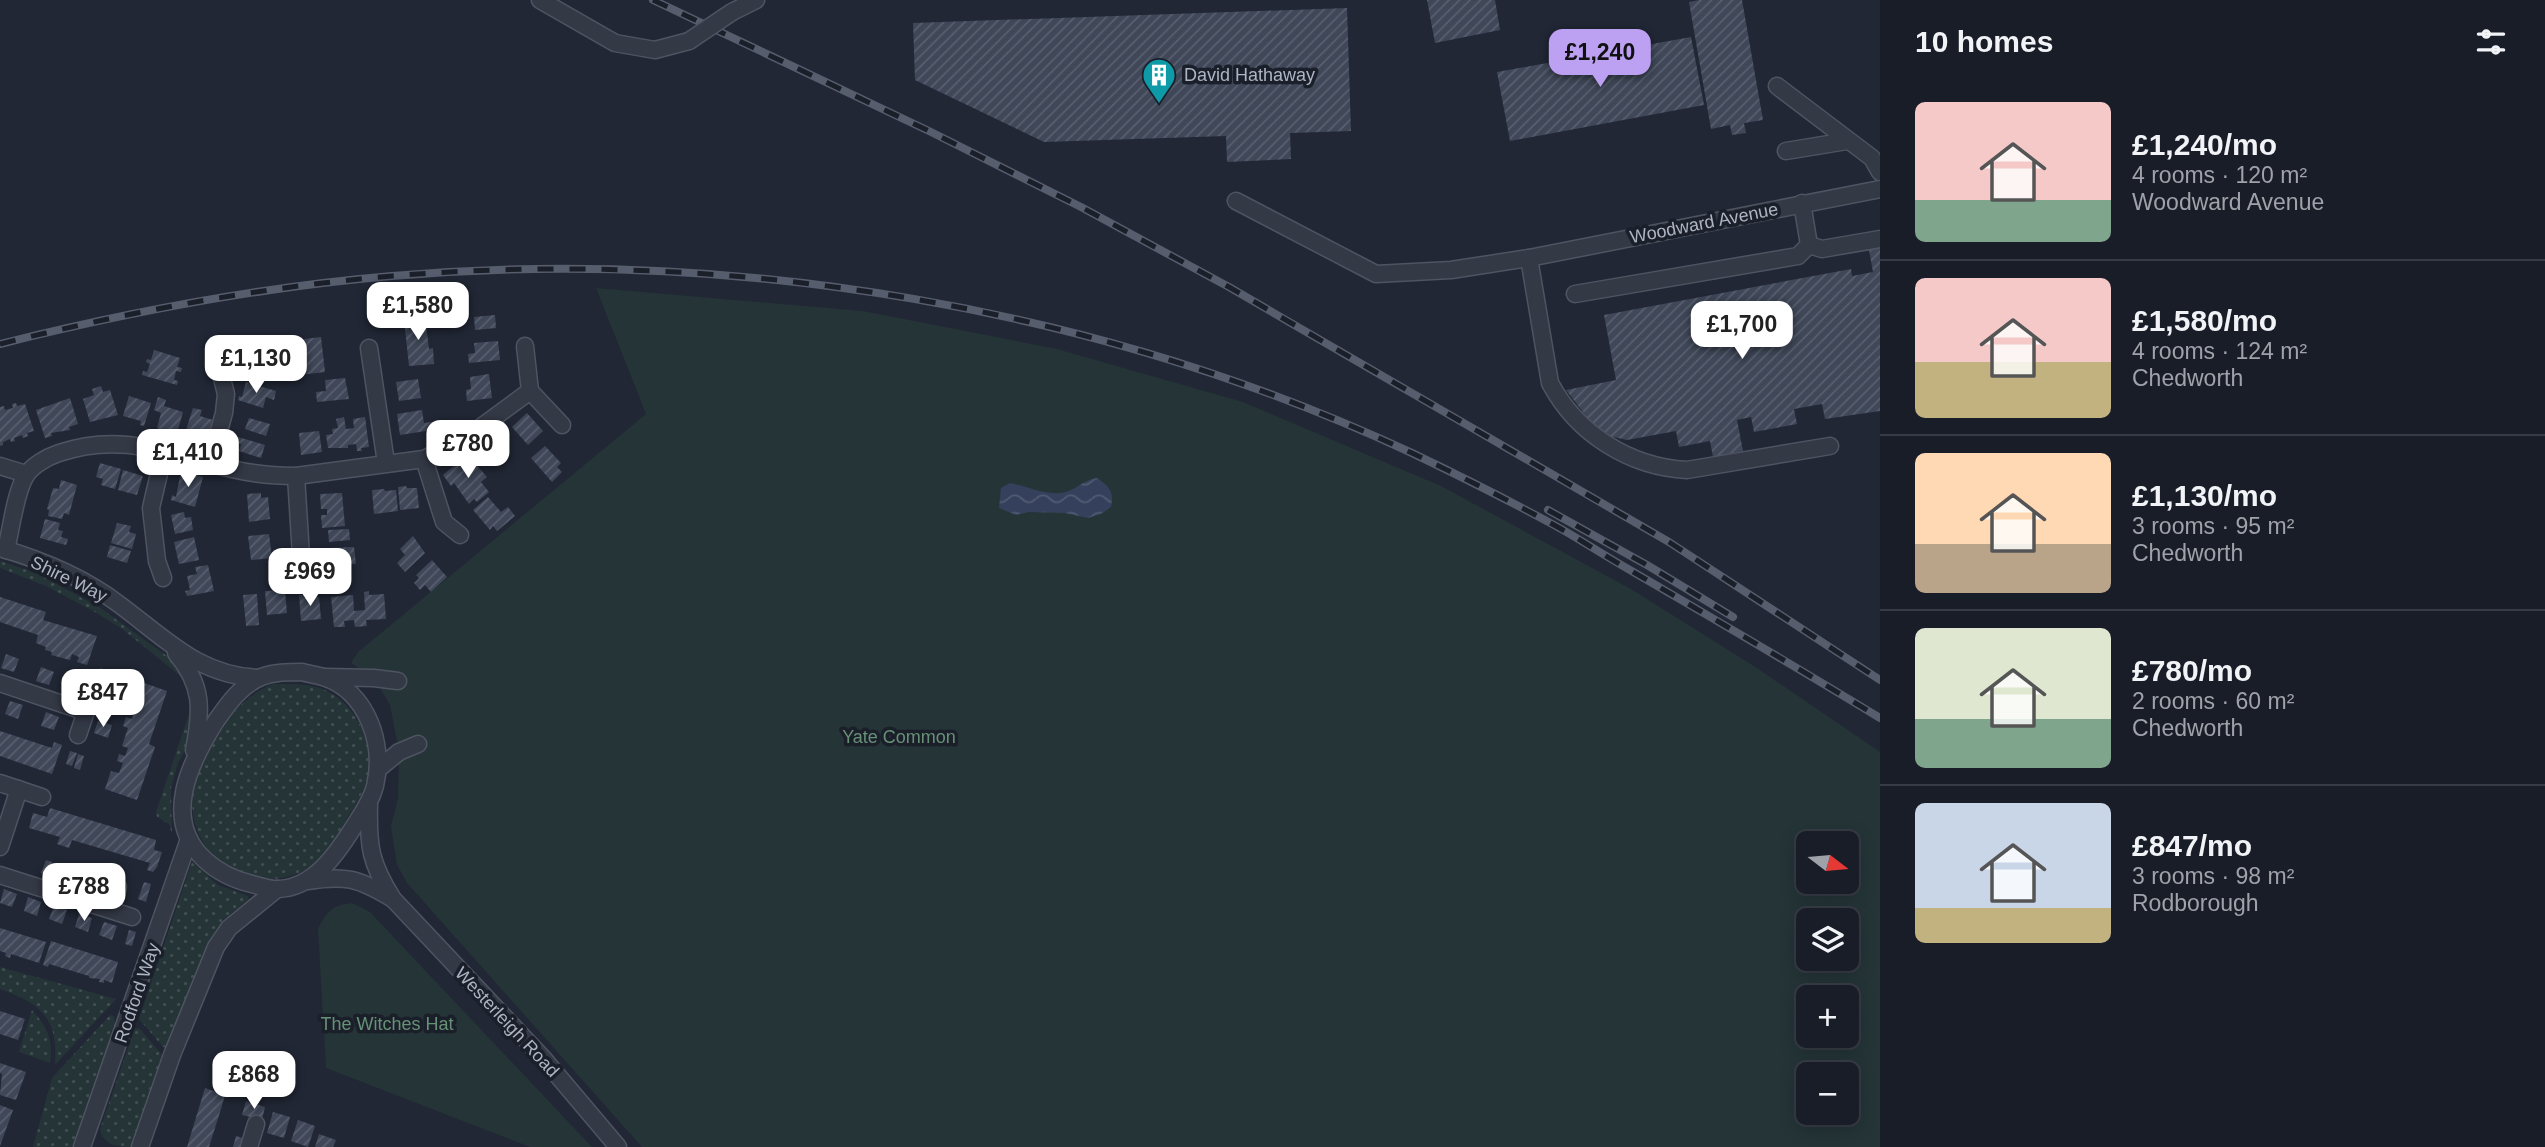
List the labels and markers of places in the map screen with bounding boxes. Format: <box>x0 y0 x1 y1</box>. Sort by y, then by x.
pin: £1,240 <box>1543 29 1657 89</box>
building icon: David Hathaway <box>1140 56 1178 105</box>
place label: David Hathaway <box>1184 65 1315 85</box>
pin: £1,580 <box>361 282 475 342</box>
pin: £1,700 <box>1685 302 1799 361</box>
pin: £1,130 <box>199 336 313 395</box>
pin: £780 <box>427 420 509 480</box>
pin: £1,410 <box>131 430 245 489</box>
pin: £969 <box>269 548 351 608</box>
pin: £847 <box>62 670 144 729</box>
pin: £788 <box>43 864 125 923</box>
pin: £868 <box>213 1052 295 1111</box>

